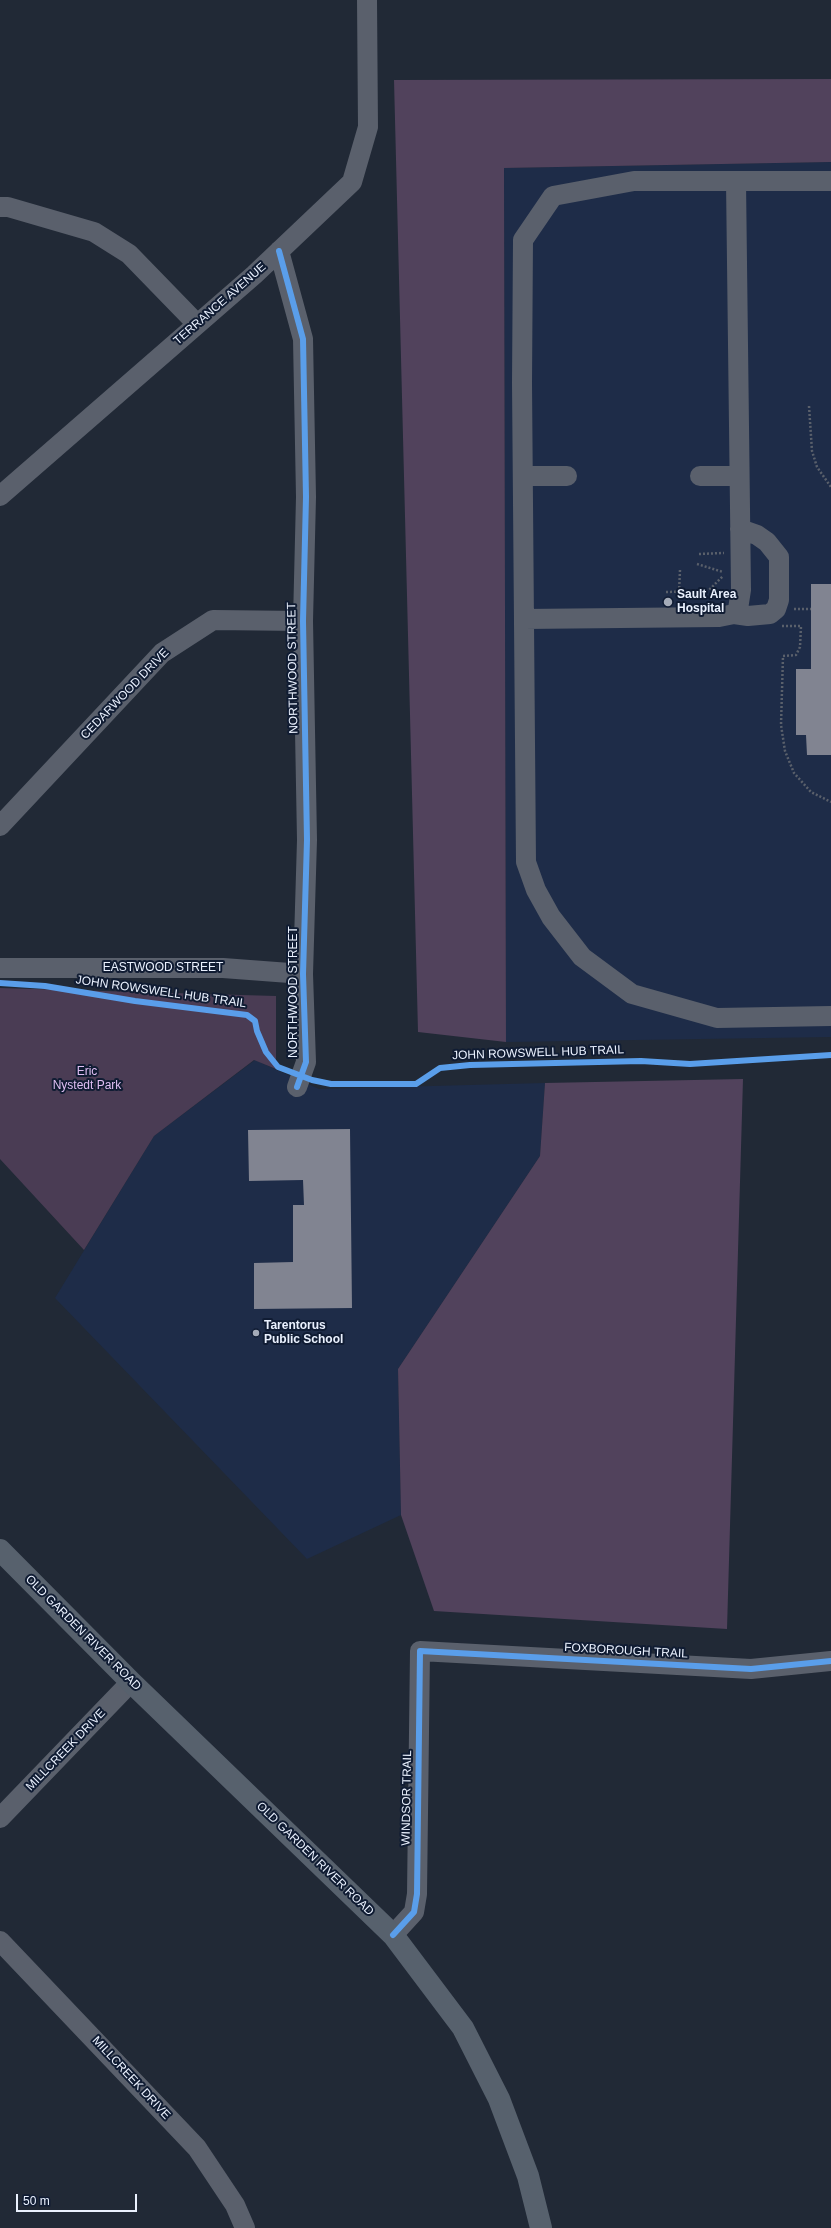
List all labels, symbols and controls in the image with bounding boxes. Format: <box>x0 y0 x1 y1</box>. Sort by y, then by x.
street label: TERRANCE AVENUE <box>171 260 269 348</box>
place label: Sault Area Hospital <box>677 588 736 616</box>
marker: Sault Area Hospital <box>662 596 674 608</box>
street label: NORTHWOOD STREET <box>285 602 301 734</box>
street label: CEDARWOOD DRIVE <box>78 646 172 742</box>
street label: NORTHWOOD STREET <box>287 926 301 1058</box>
street label: EASTWOOD STREET <box>103 961 223 975</box>
street label: JOHN ROWSWELL HUB TRAIL <box>75 973 247 1011</box>
street label: JOHN ROWSWELL HUB TRAIL <box>452 1043 624 1063</box>
park label: Eric Nystedt Park <box>53 1065 121 1093</box>
place label: Tarentorus Public School <box>264 1319 343 1347</box>
marker: Tarentorus Public School <box>251 1328 261 1338</box>
street label: OLD GARDEN RIVER ROAD <box>22 1572 144 1694</box>
street label: FOXBOROUGH TRAIL <box>564 1641 688 1661</box>
street label: MILLCREEK DRIVE <box>23 1706 109 1794</box>
street label: WINDSOR TRAIL <box>399 1750 415 1846</box>
street label: OLD GARDEN RIVER ROAD <box>253 1799 377 1919</box>
street label: MILLCREEK DRIVE <box>89 2034 173 2122</box>
scale bar <box>18 2186 139 2212</box>
text: 50 m <box>23 2194 50 2208</box>

